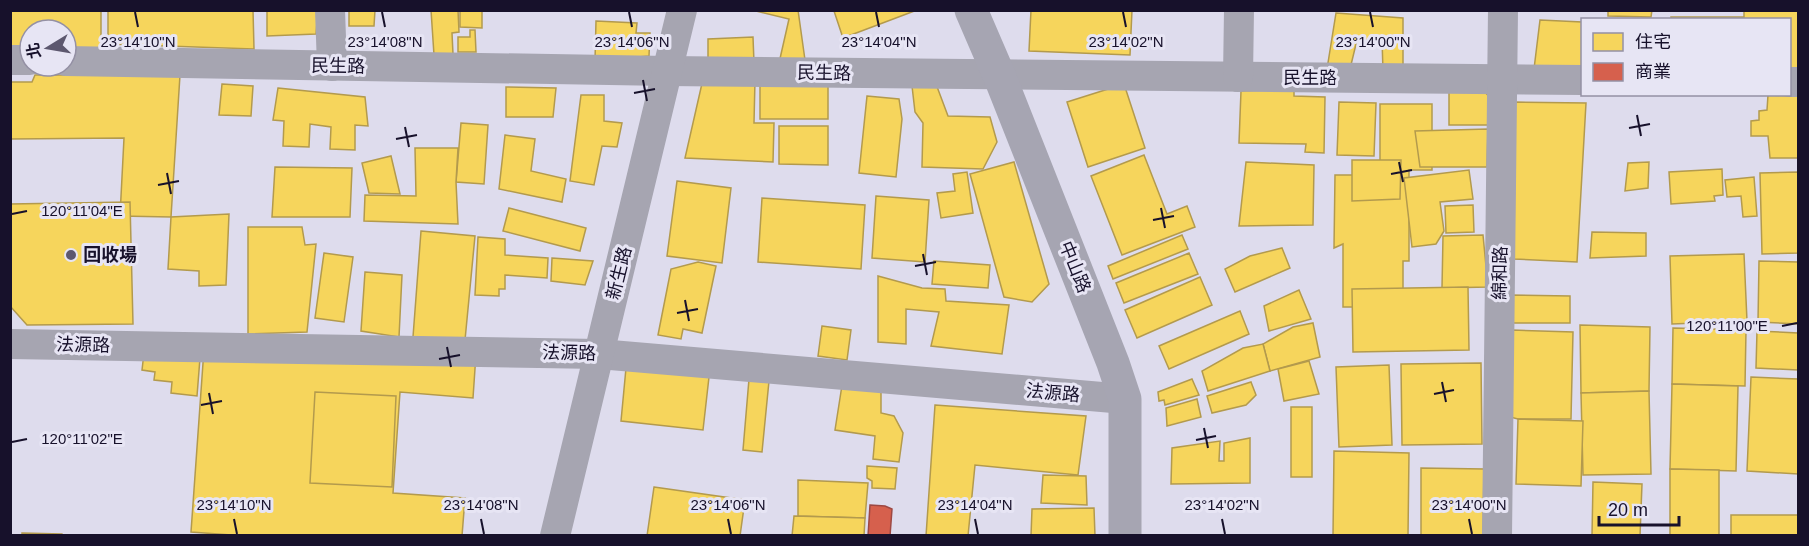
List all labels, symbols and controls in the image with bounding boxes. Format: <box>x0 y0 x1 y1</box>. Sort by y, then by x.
north arrow <box>18 18 78 78</box>
legend <box>1581 18 1791 96</box>
text: 住宅 <box>1635 32 1671 52</box>
text: 23°14'10"N <box>100 33 176 50</box>
text: 23°14'08"N <box>347 33 423 50</box>
text: 23°14'06"N <box>594 33 670 50</box>
text: 23°14'04"N <box>841 33 917 50</box>
text: 23°14'02"N <box>1088 33 1164 50</box>
text: 23°14'00"N <box>1335 33 1411 50</box>
text: 北 <box>24 41 44 60</box>
street label: 民生路 <box>311 56 365 76</box>
text: 商業 <box>1635 62 1671 82</box>
street label: 民生路 <box>797 63 851 83</box>
street label: 民生路 <box>1283 68 1337 88</box>
text: 120°11'04"E <box>41 202 123 219</box>
street label: 中山路 <box>1056 238 1094 296</box>
street label: 新生路 <box>603 244 635 302</box>
place label: 回收場 <box>83 245 137 265</box>
street label: 綿和路 <box>1490 246 1510 300</box>
marker: 回收場 <box>64 248 78 262</box>
text: 120°11'00"E <box>1686 317 1768 334</box>
street label: 法源路 <box>56 335 110 355</box>
street label: 法源路 <box>542 343 596 363</box>
street label: 法源路 <box>1025 381 1081 405</box>
text: 120°11'02"E <box>41 430 123 447</box>
scale bar <box>1599 489 1678 527</box>
text: 23°14'10"N <box>196 496 272 513</box>
text: 23°14'08"N <box>443 496 519 513</box>
text: 23°14'06"N <box>690 496 766 513</box>
text: 23°14'04"N <box>937 496 1013 513</box>
text: 23°14'02"N <box>1184 496 1260 513</box>
text: 23°14'00"N <box>1431 496 1507 513</box>
text: 20 m <box>1608 500 1648 520</box>

